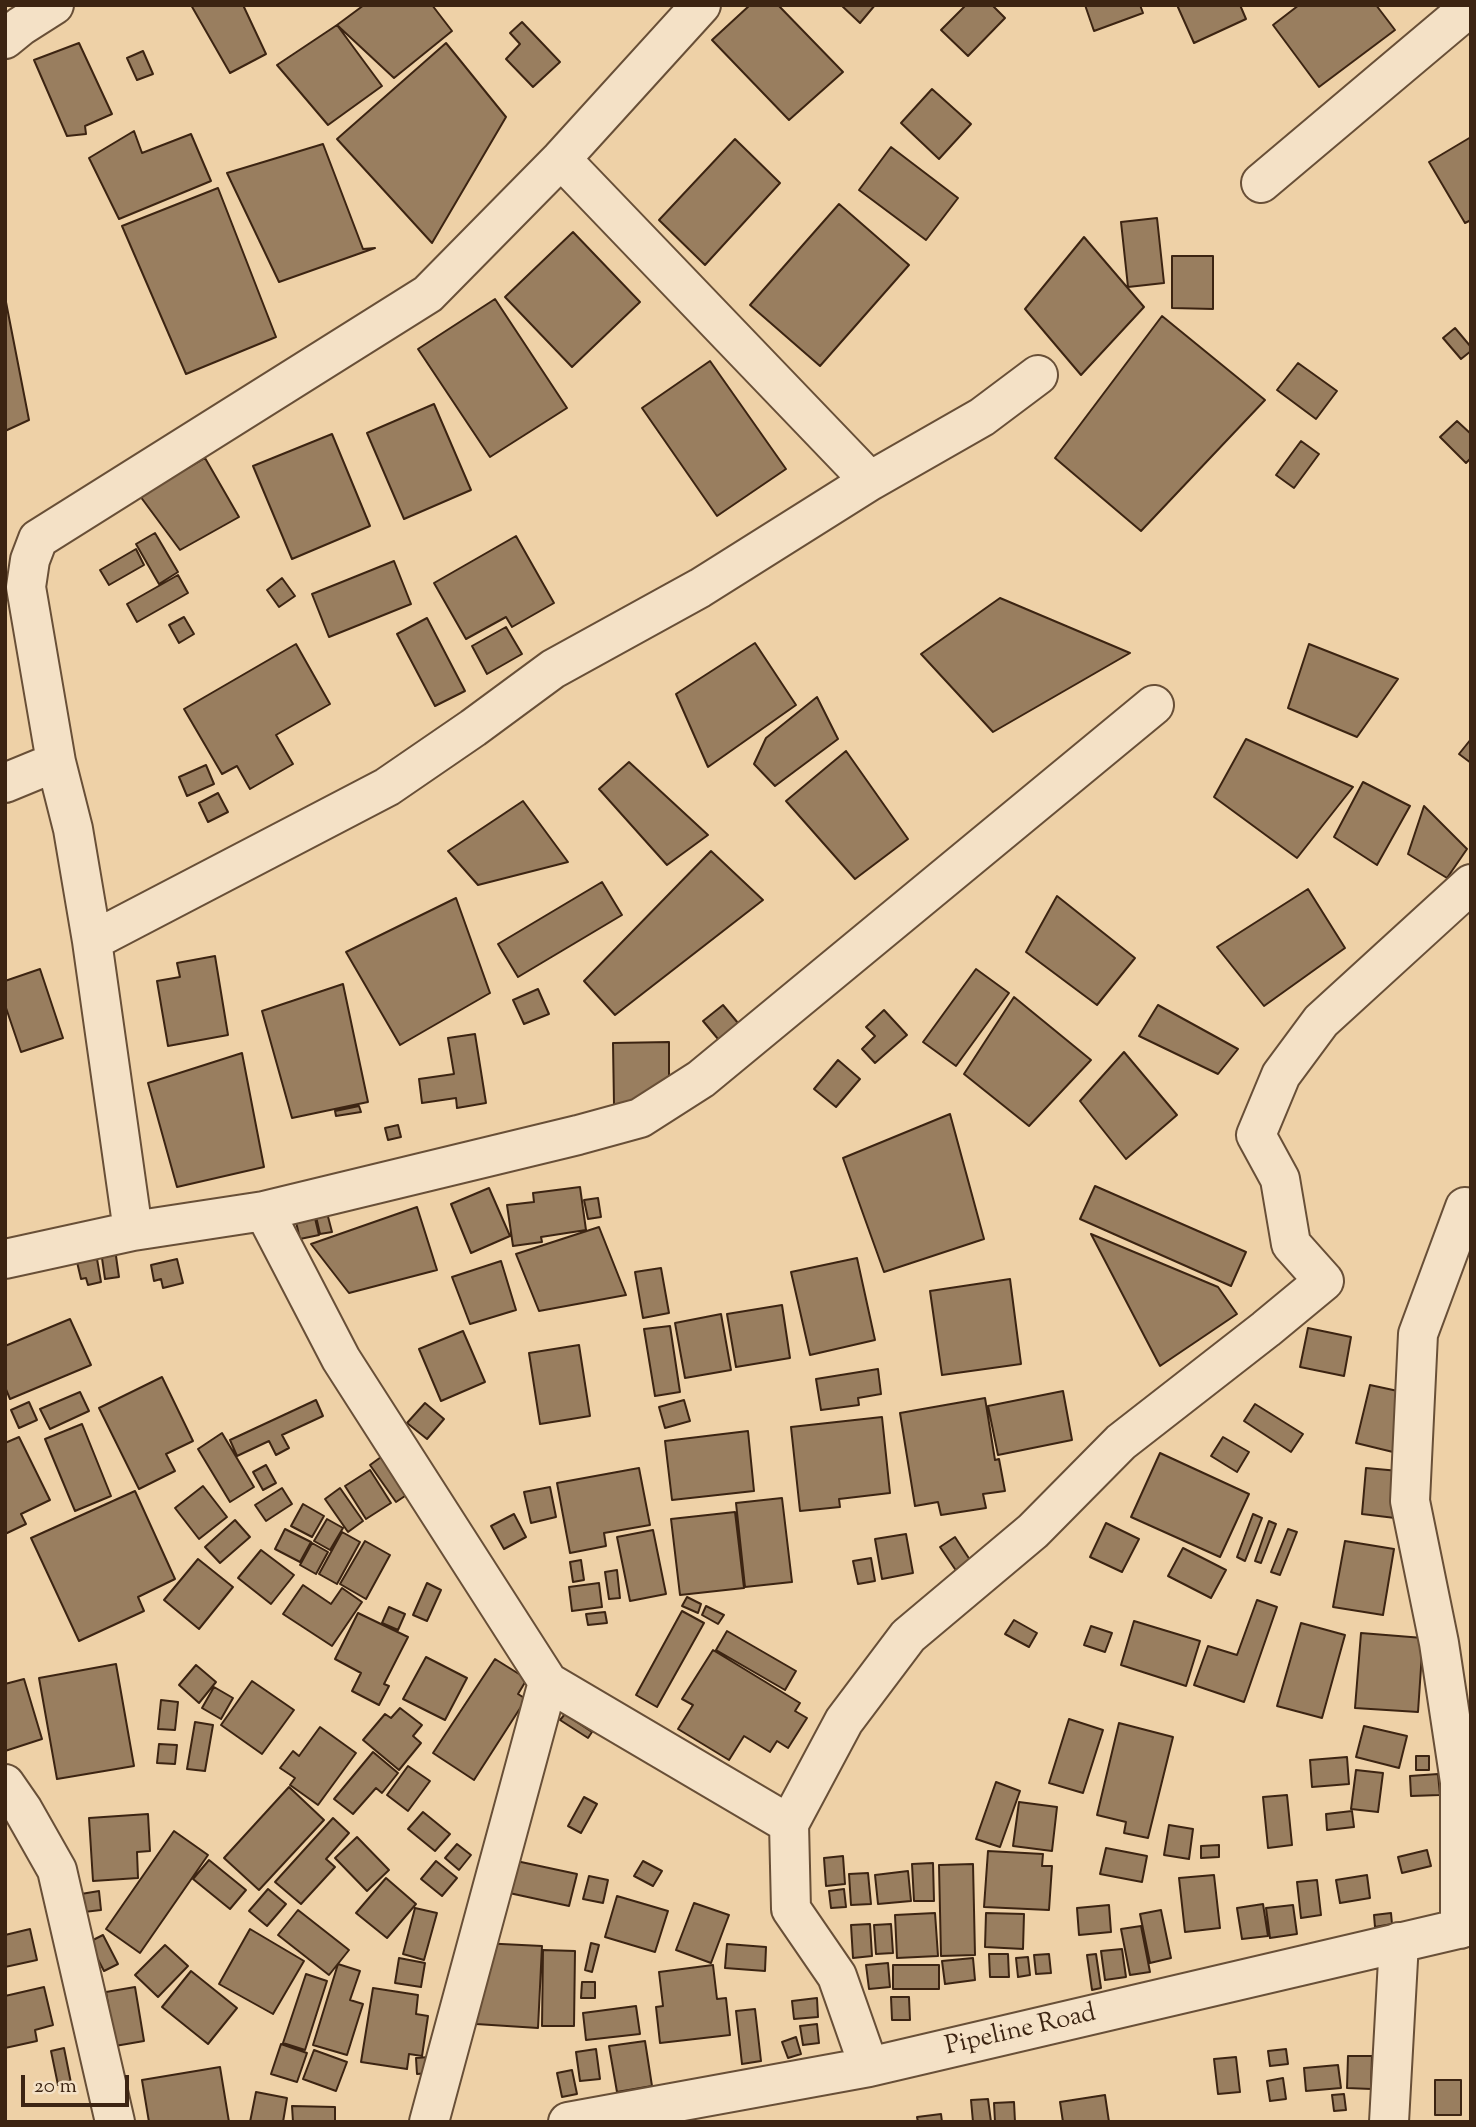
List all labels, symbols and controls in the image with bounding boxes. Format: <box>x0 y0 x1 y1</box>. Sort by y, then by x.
street label: Pipeline Road <box>943 1999 1099 2065</box>
scale bar <box>24 2060 133 2104</box>
text: 20 m <box>34 2072 77 2102</box>

